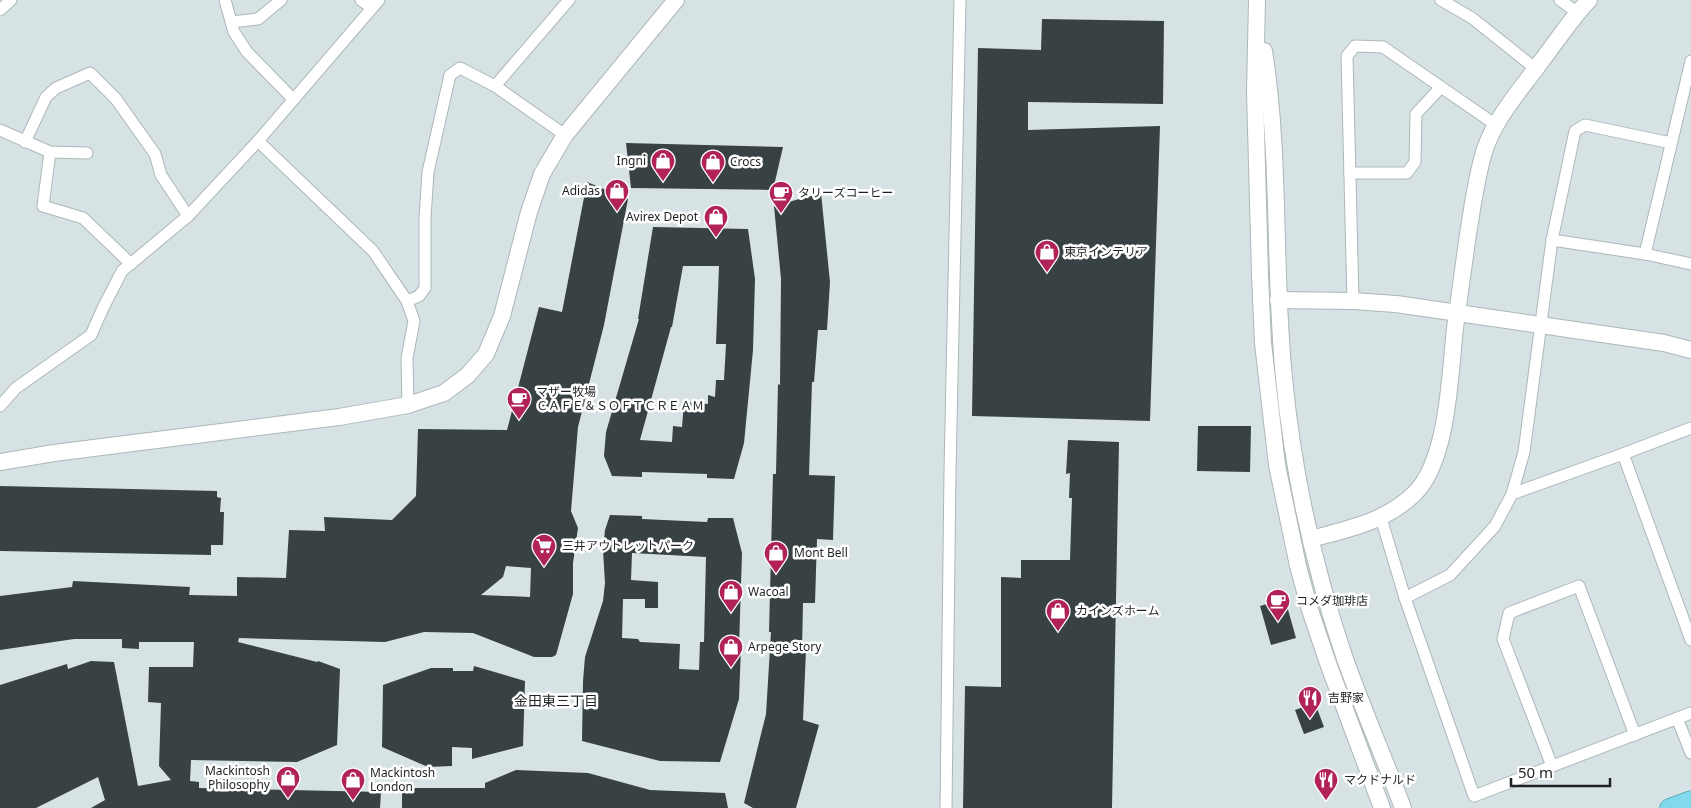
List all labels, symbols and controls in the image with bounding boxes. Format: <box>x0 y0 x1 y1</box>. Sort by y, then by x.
shop icon: Ingni <box>650 148 676 182</box>
shop icon: Crocs <box>700 149 726 183</box>
place label: Ingni <box>617 152 646 169</box>
place label: Crocs <box>730 153 761 170</box>
shop icon: Adidas <box>604 178 630 212</box>
cafe icon: タリーズコーヒー <box>768 180 794 214</box>
place label: Adidas <box>562 182 600 199</box>
place label: タリーズコーヒー <box>798 184 893 201</box>
shop icon: Avirex Depot <box>703 204 729 238</box>
place label: Avirex Depot <box>626 208 699 225</box>
shop icon: 東京インテリア <box>1034 239 1060 273</box>
place label: 東京インテリア <box>1064 243 1148 260</box>
place label: マザー牧場 ＣＡＦＥ＆ＳＯＦＴＣＲＥＡＭ <box>536 383 704 414</box>
cafe icon: マザー牧場 ＣＡＦＥ＆ＳＯＦＴＣＲＥＡＭ <box>506 386 532 420</box>
supermarket icon: 三井アウトレットパーク <box>531 533 557 567</box>
place label: 三井アウトレットパーク <box>562 537 694 554</box>
shop icon: Mont Bell <box>763 540 789 574</box>
place label: Mont Bell <box>794 544 848 561</box>
shop icon: Wacoal <box>718 579 744 613</box>
place label: Wacoal <box>748 583 789 600</box>
cafe icon: コメダ珈琲店 <box>1265 588 1291 622</box>
place label: コメダ珈琲店 <box>1296 592 1368 609</box>
shop icon: カインズホーム <box>1045 598 1071 632</box>
place label: カインズホーム <box>1076 602 1159 619</box>
shop icon: Arpege Story <box>718 634 744 668</box>
place label: Arpege Story <box>748 638 822 655</box>
restaurant icon: 吉野家 <box>1297 685 1323 719</box>
place label: 吉野家 <box>1328 689 1364 706</box>
district label: 金田東三丁目 <box>514 691 598 710</box>
scale bar <box>1511 756 1610 788</box>
place label: Mackintosh Philosophy <box>205 762 271 793</box>
text: 50 m <box>1518 762 1553 782</box>
place label: Mackintosh London <box>370 764 435 795</box>
shop icon: Mackintosh Philosophy <box>275 765 301 799</box>
shop icon: Mackintosh London <box>340 767 366 801</box>
restaurant icon: マクドナルド <box>1313 767 1339 801</box>
place label: マクドナルド <box>1344 771 1416 788</box>

